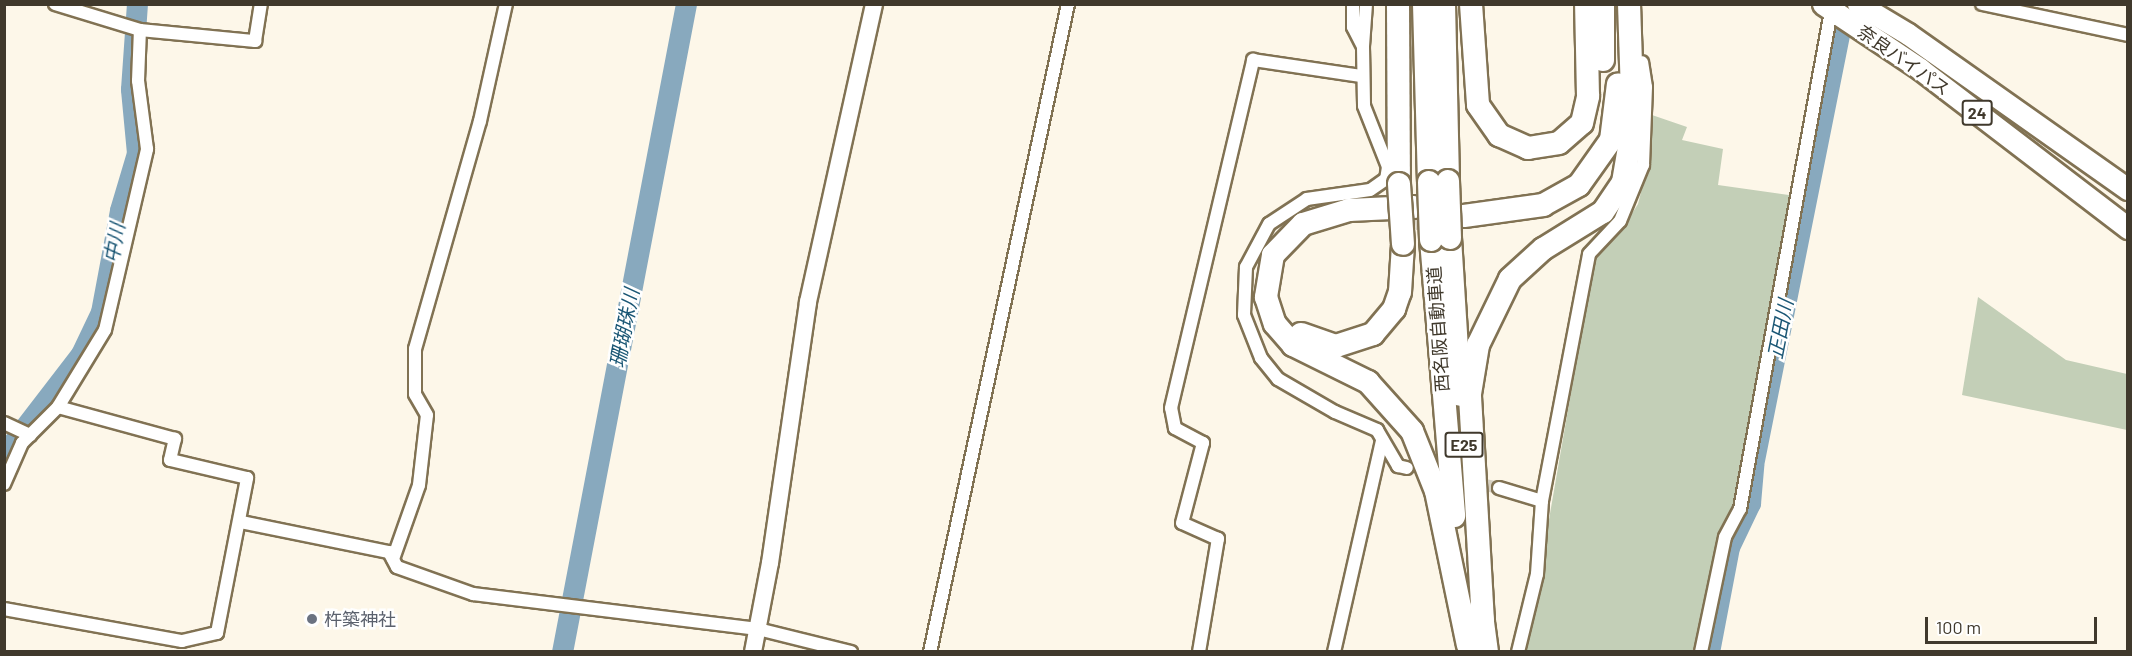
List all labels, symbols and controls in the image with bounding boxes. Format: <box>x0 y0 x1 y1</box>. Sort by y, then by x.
street label: 奈良バイパス <box>1854 20 1954 100</box>
road number: 24 <box>1960 100 1994 126</box>
water label: 中川 <box>99 221 129 265</box>
street label: 西名阪自動車道 <box>1423 265 1453 393</box>
water label: 珊瑚珠川 <box>605 286 643 370</box>
water label: 正田川 <box>1762 297 1798 361</box>
road number: E25 <box>1444 432 1484 458</box>
scale bar <box>1928 605 2100 643</box>
place label: 杵築神社 <box>324 608 396 630</box>
marker: 杵築神社 <box>305 612 319 626</box>
text: 100 m <box>1936 616 1981 638</box>

